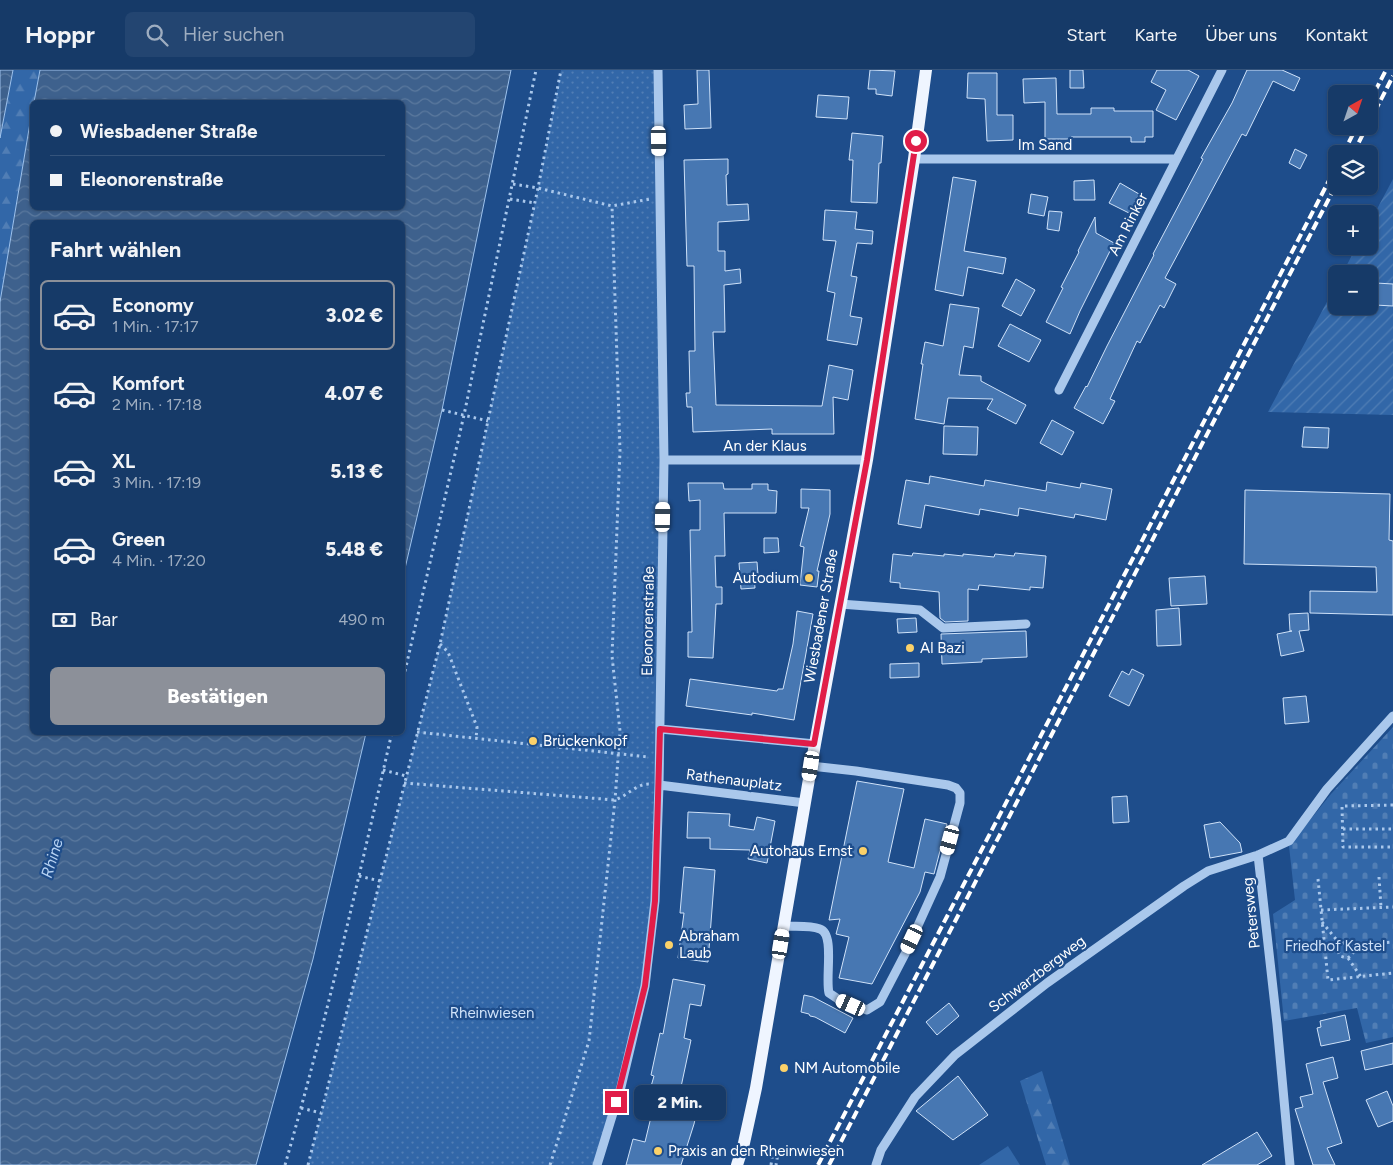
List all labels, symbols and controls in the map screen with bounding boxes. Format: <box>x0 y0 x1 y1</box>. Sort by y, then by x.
search box <box>125 12 475 57</box>
text: Hoppr <box>25 20 95 49</box>
icon: search <box>143 21 171 49</box>
text: Hier suchen <box>183 23 284 46</box>
text: Start <box>1067 24 1106 46</box>
text: Karte <box>1134 24 1177 46</box>
text: Über uns <box>1205 24 1277 46</box>
text: Kontakt <box>1305 24 1368 46</box>
north arrow <box>1328 85 1378 135</box>
map controls <box>1328 85 1378 315</box>
text: Wiesbadener Straße <box>80 120 258 143</box>
car <box>651 126 666 156</box>
route start <box>905 130 927 152</box>
street label: Im Sand <box>1018 136 1072 154</box>
button: layers <box>1328 145 1378 195</box>
text: Eleonorenstraße <box>80 168 223 191</box>
street label: Am Rinker <box>1104 190 1152 258</box>
button: + <box>1328 205 1378 255</box>
text: Fahrt wählen <box>50 236 181 263</box>
button: − <box>1328 265 1378 315</box>
icon: car <box>52 293 97 338</box>
text: Economy <box>112 294 194 317</box>
text: 3.02 € <box>326 304 383 327</box>
text: 1 Min. · 17:17 <box>112 317 198 336</box>
icon: car <box>52 371 97 416</box>
text: Komfort <box>112 372 185 395</box>
text: 4.07 € <box>325 382 383 405</box>
text: 2 Min. · 17:18 <box>112 395 202 414</box>
street label: An der Klaus <box>723 437 807 455</box>
icon: car <box>52 449 97 494</box>
text: XL <box>112 450 135 473</box>
text: 5.13 € <box>330 460 383 483</box>
text: 3 Min. · 17:19 <box>112 473 201 492</box>
car <box>655 502 670 532</box>
icon: car <box>52 527 97 572</box>
text: Green <box>112 528 165 551</box>
text: 5.48 € <box>325 538 383 561</box>
street label: Wiesbadener Straße <box>800 547 842 685</box>
text: 4 Min. · 17:20 <box>112 551 206 570</box>
street label: Eleonorenstraße <box>638 566 658 676</box>
place label: Autodium <box>733 569 799 587</box>
marker: Autodium <box>803 572 815 584</box>
icon: cash <box>50 606 78 634</box>
text: Bar <box>90 608 118 631</box>
text: 490 m <box>338 610 385 629</box>
place label: Al Bazi <box>920 639 965 657</box>
marker: Al Bazi <box>904 642 916 654</box>
button: Bestätigen <box>50 667 385 725</box>
place label: Brückenkopf <box>543 732 628 750</box>
marker: Brückenkopf <box>527 735 539 747</box>
car <box>801 750 820 782</box>
street label: Rathenauplatz <box>685 765 783 795</box>
car <box>938 824 961 856</box>
water label: Rhine <box>37 836 67 880</box>
place label: Autohaus Ernst <box>750 842 853 860</box>
marker: Autohaus Ernst <box>857 845 869 857</box>
street label: Petersweg <box>1238 877 1264 949</box>
car <box>898 922 925 956</box>
place label: Abraham Laub <box>679 927 739 962</box>
car <box>771 928 790 960</box>
street label: Schwarzbergweg <box>985 932 1089 1016</box>
park label: Friedhof Kastel <box>1285 937 1385 955</box>
marker: Abraham Laub <box>663 939 675 951</box>
car <box>834 992 867 1018</box>
park label: Rheinwiesen <box>450 1004 534 1022</box>
place label: NM Automobile <box>794 1059 900 1077</box>
marker: NM Automobile <box>778 1062 790 1074</box>
callout: 2 Min. <box>634 1084 726 1120</box>
route end <box>605 1091 627 1113</box>
text: 2 Min. <box>658 1093 702 1112</box>
place label: Praxis an den Rheinwiesen <box>668 1142 844 1160</box>
marker: Praxis an den Rheinwiesen <box>652 1145 664 1157</box>

